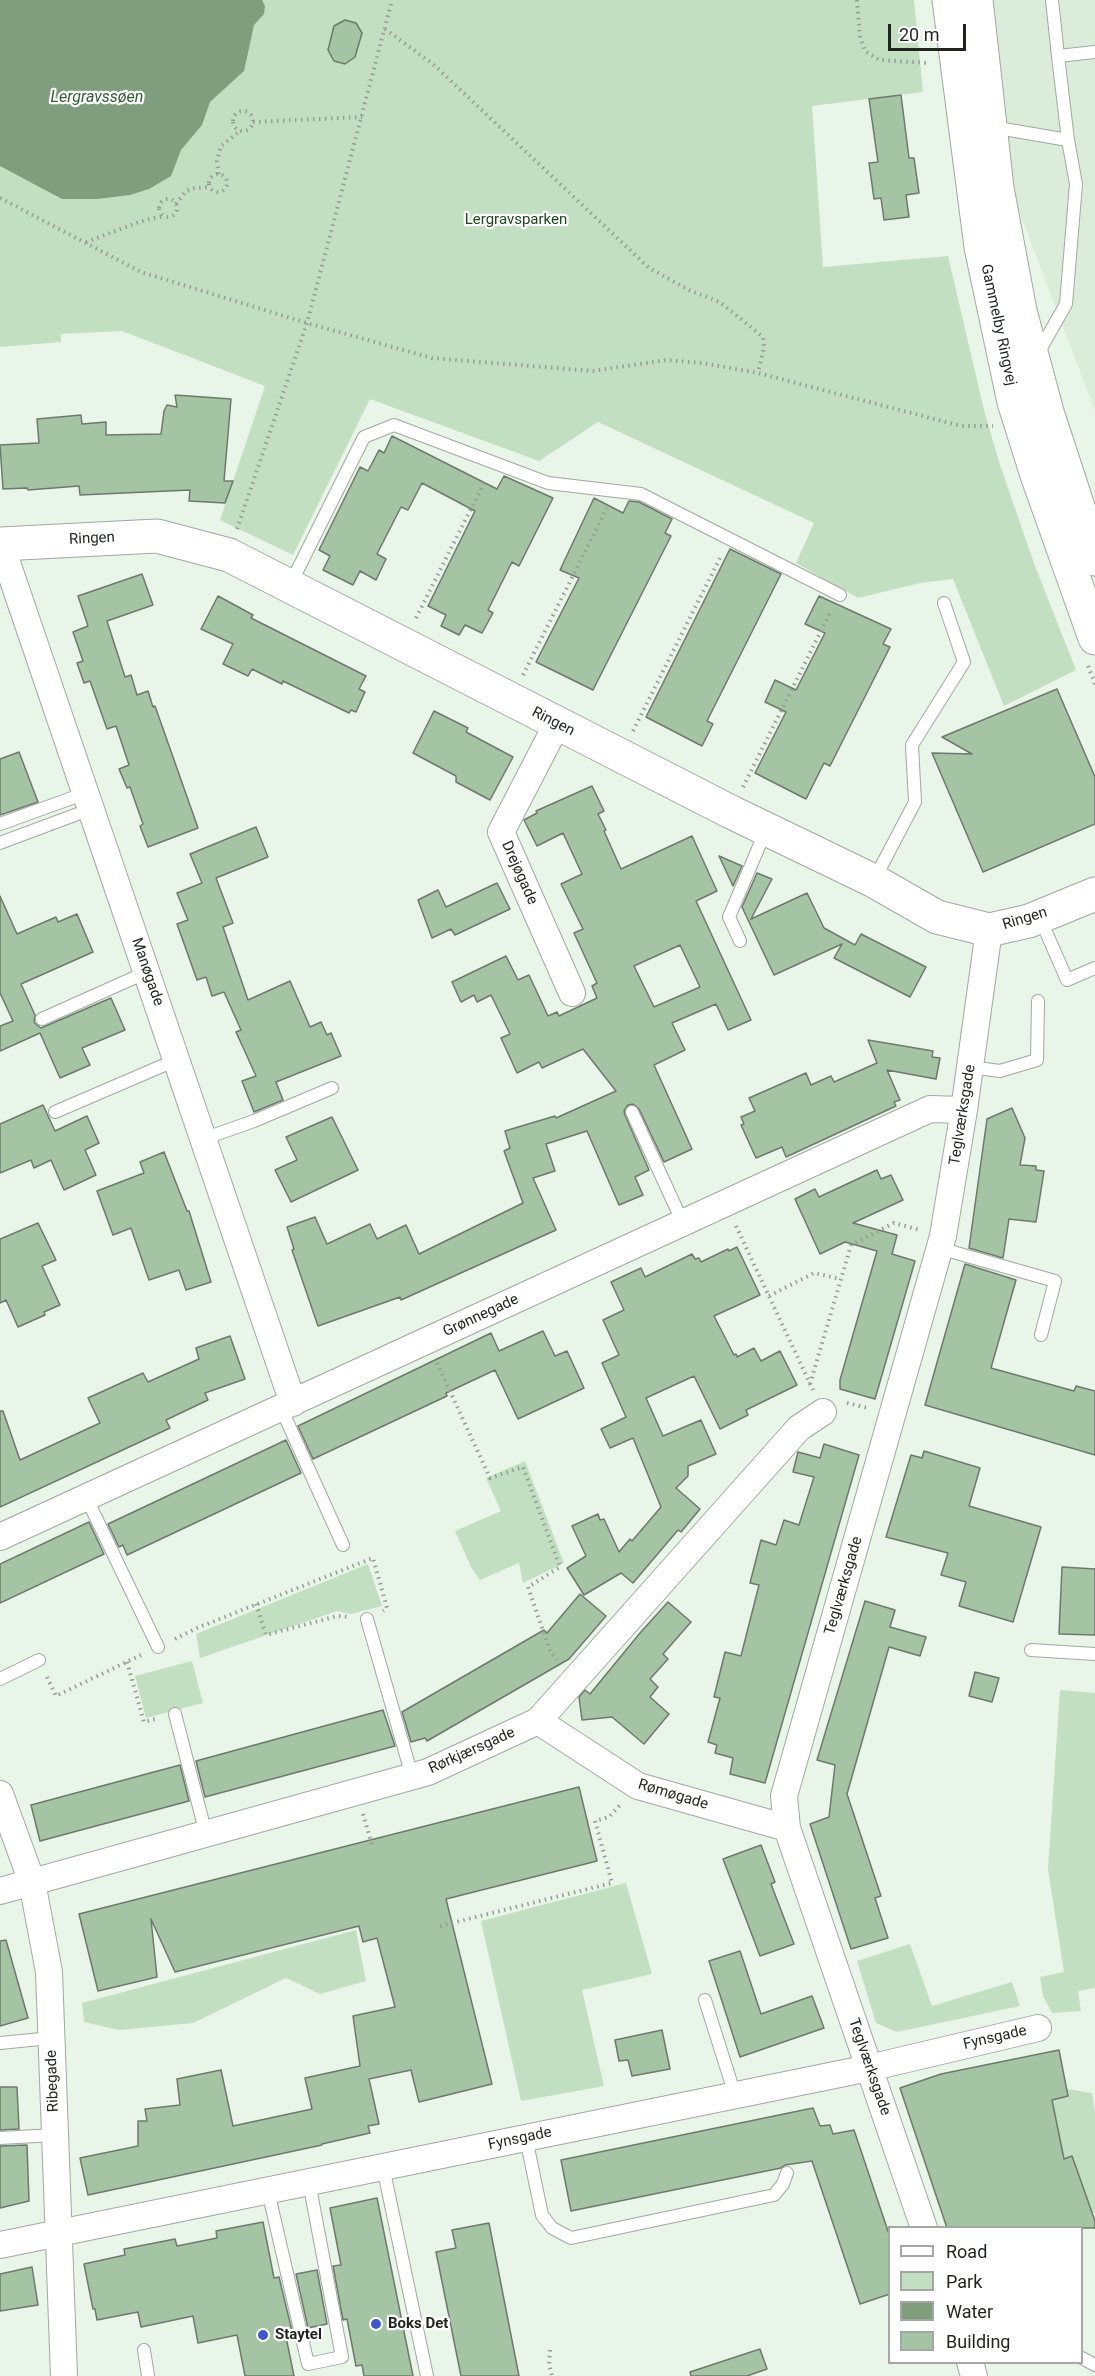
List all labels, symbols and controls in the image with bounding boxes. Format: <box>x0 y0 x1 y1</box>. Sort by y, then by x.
scale bar <box>891 12 969 50</box>
text: 20 m <box>899 24 939 45</box>
water label: Lergravssøen <box>51 88 143 108</box>
park label: Lergravsparken <box>465 211 567 229</box>
street label: Gammelby Ringvej <box>976 263 1020 387</box>
street label: Ringen <box>69 529 115 549</box>
street label: Ringen <box>528 704 578 740</box>
street label: Drejøgade <box>497 838 541 908</box>
street label: Ringen <box>1000 904 1050 934</box>
street label: Manøgade <box>127 935 167 1009</box>
street label: Teglværksgade <box>946 1063 980 1167</box>
street label: Grønnegade <box>440 1291 522 1341</box>
street label: Teglværksgade <box>821 1535 867 1637</box>
street label: Rørkjærsgade <box>426 1724 518 1778</box>
street label: Rømøgade <box>636 1776 710 1814</box>
street label: Teglværksgade <box>844 2016 894 2118</box>
street label: Fynsgade <box>962 2022 1028 2054</box>
street label: Ribegade <box>43 2050 63 2112</box>
street label: Fynsgade <box>487 2124 553 2154</box>
legend <box>888 2226 1083 2364</box>
text: Road <box>946 2241 987 2262</box>
text: Park <box>946 2271 982 2292</box>
text: Water <box>946 2301 993 2322</box>
place label: Boks Det <box>388 2315 448 2333</box>
marker: Boks Det <box>369 2317 383 2331</box>
place label: Staytel <box>275 2326 322 2344</box>
marker: Staytel <box>256 2328 270 2342</box>
text: Building <box>946 2331 1010 2352</box>

